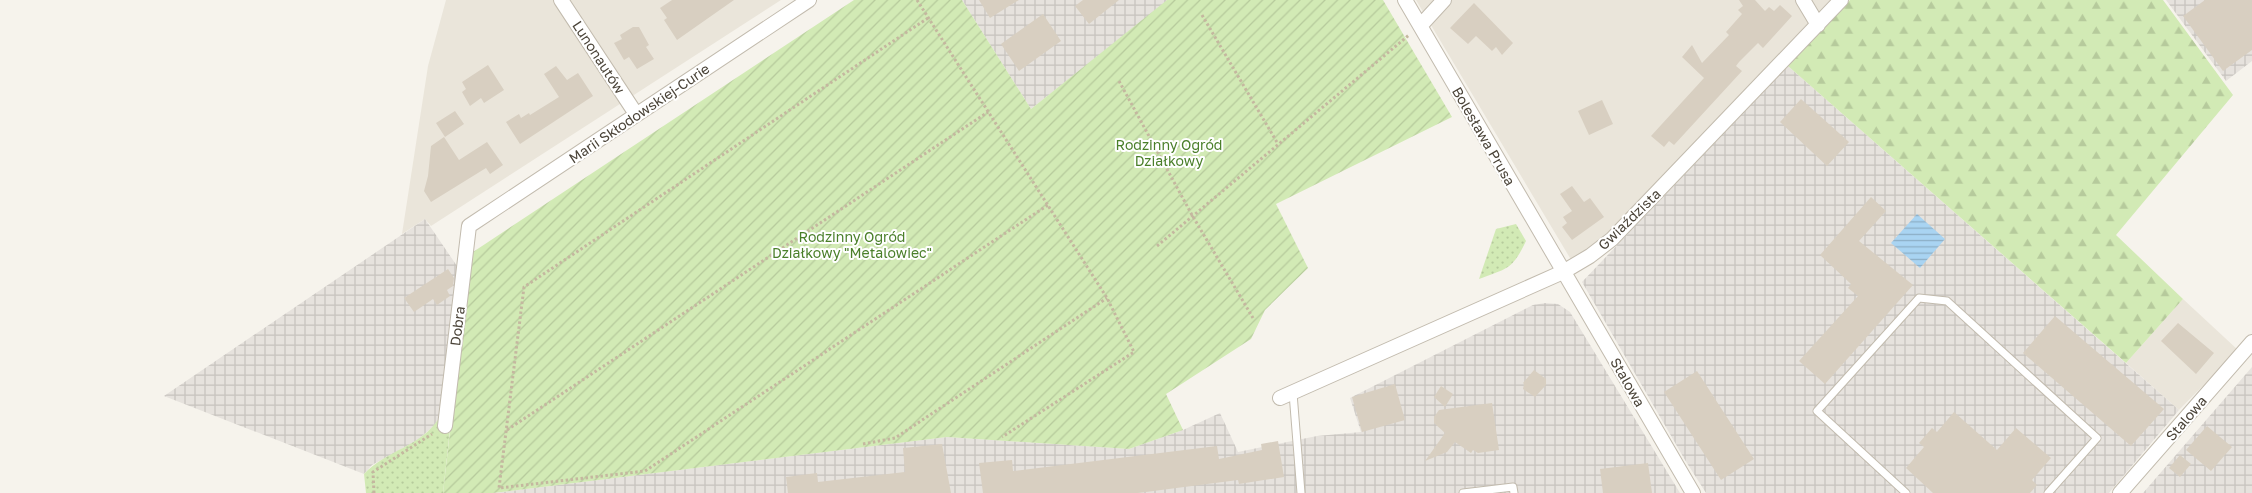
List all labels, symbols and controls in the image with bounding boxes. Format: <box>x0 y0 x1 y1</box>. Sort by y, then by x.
street label: Lunonautów <box>569 17 629 97</box>
street label: Marii Skłodowskiej-Curie <box>566 60 712 166</box>
street label: Bolesława Prusa <box>1449 84 1519 188</box>
park label: Rodzinny Ogród Działkowy <box>1116 136 1222 169</box>
street label: Gwiaździsta <box>1594 185 1664 253</box>
park label: Rodzinny Ogród Działkowy "Metalowiec" <box>772 228 932 261</box>
street label: Dobra <box>446 305 468 347</box>
street label: Stalowa <box>1607 354 1649 410</box>
street label: Stalowa <box>2162 392 2210 444</box>

